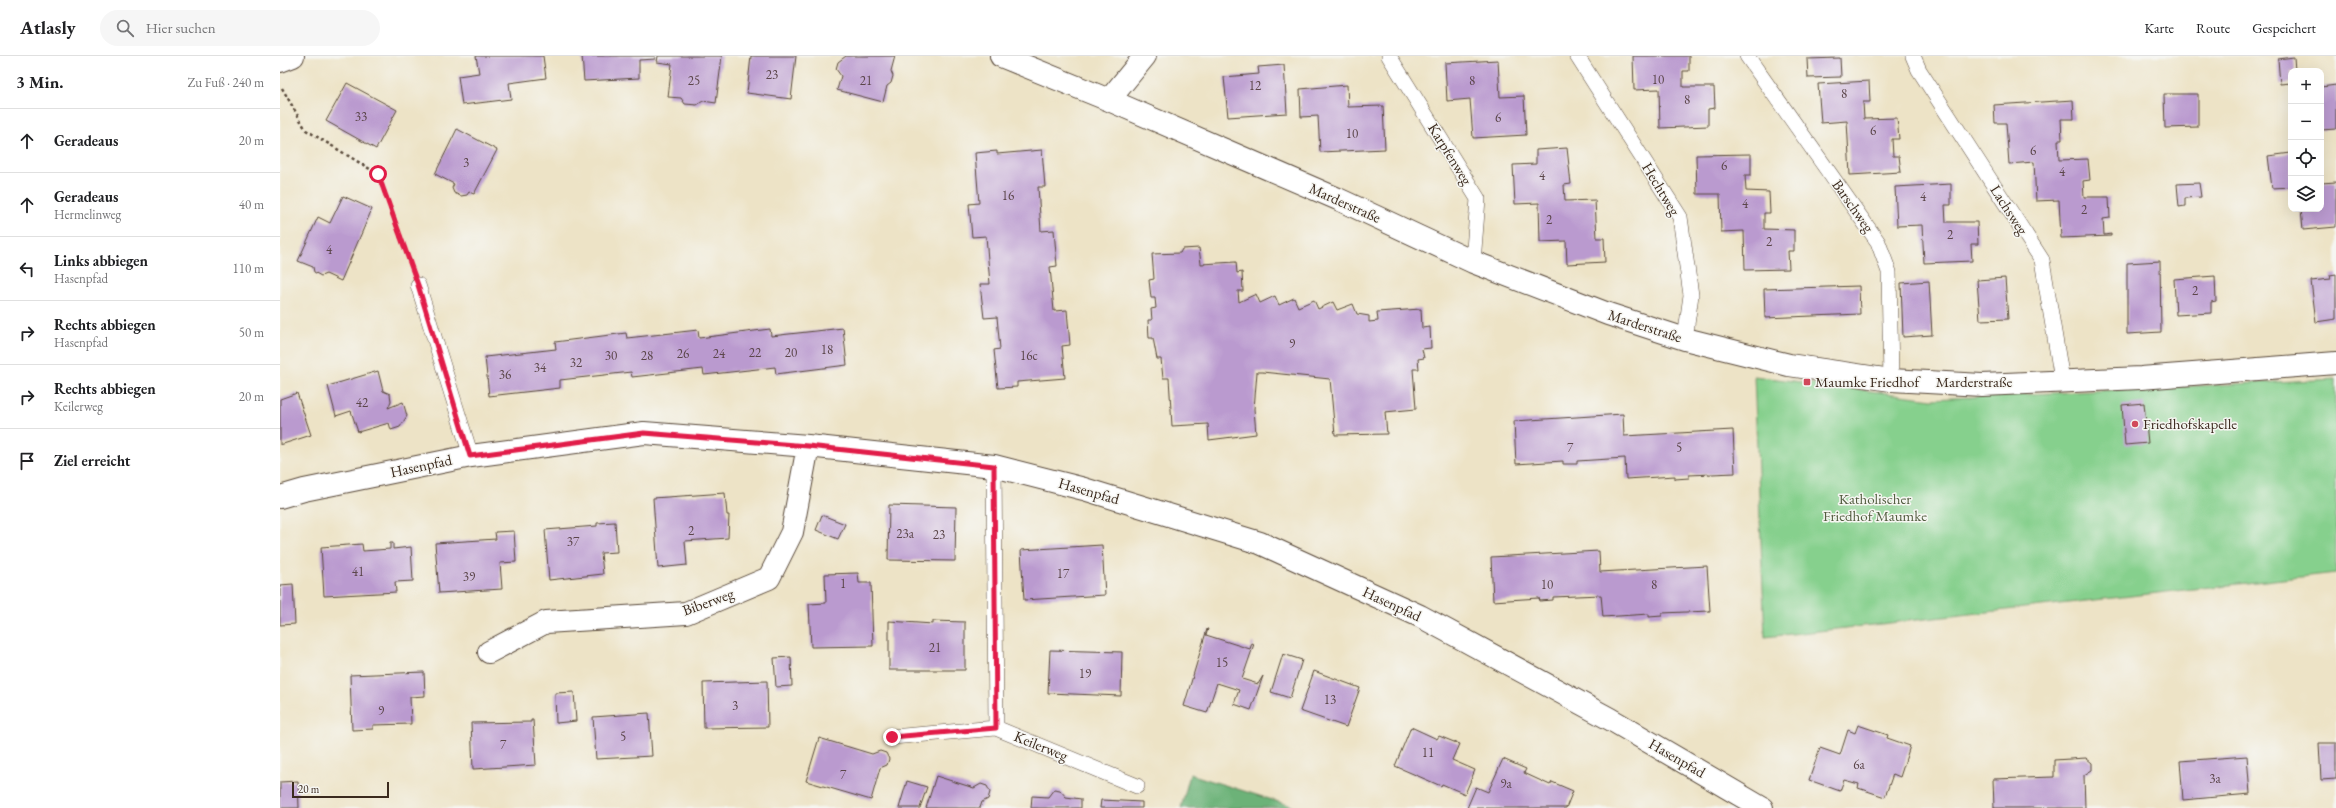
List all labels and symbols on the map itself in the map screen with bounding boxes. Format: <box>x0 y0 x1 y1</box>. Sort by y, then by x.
house number: 23 <box>766 66 778 83</box>
house number: 10 <box>1652 71 1664 88</box>
house number: 25 <box>688 72 700 89</box>
house number: 21 <box>860 72 872 89</box>
house number: 8 <box>1469 72 1475 89</box>
house number: 12 <box>1249 77 1262 94</box>
house number: 8 <box>1841 85 1847 102</box>
house number: 8 <box>1684 91 1690 108</box>
house number: 33 <box>355 108 367 125</box>
house number: 6 <box>1495 109 1501 126</box>
street label: Karpfenweg <box>1424 119 1477 188</box>
house number: 6 <box>1870 122 1876 139</box>
house number: 10 <box>1346 125 1358 142</box>
house number: 6 <box>2030 142 2036 159</box>
house number: 3 <box>463 154 469 171</box>
house number: 6 <box>1721 157 1727 174</box>
street label: Hechtweg <box>1638 159 1685 219</box>
house number: 4 <box>2059 163 2066 180</box>
route start <box>369 165 387 183</box>
house number: 4 <box>1539 167 1546 184</box>
street label: Barschweg <box>1828 176 1879 236</box>
street label: Marderstraße <box>1306 178 1384 227</box>
street label: Lachsweg <box>1986 181 2033 239</box>
house number: 16 <box>1002 187 1014 204</box>
house number: 4 <box>1920 188 1927 205</box>
house number: 4 <box>1742 195 1749 212</box>
house number: 2 <box>2081 201 2088 218</box>
house number: 2 <box>1546 211 1553 228</box>
house number: 2 <box>1947 226 1954 243</box>
house number: 2 <box>1766 233 1773 250</box>
house number: 4 <box>326 241 333 258</box>
house number: 2 <box>2192 282 2199 299</box>
street label: Marderstraße <box>1606 305 1685 346</box>
house number: 9 <box>1289 335 1296 352</box>
house number: 18 <box>821 341 833 358</box>
house number: 22 <box>749 344 762 361</box>
house number: 20 <box>785 344 797 361</box>
house number: 26 <box>677 345 689 362</box>
house number: 24 <box>713 345 726 362</box>
house number: 30 <box>605 347 617 364</box>
house number: 28 <box>641 347 653 364</box>
house number: 16c <box>1020 347 1038 364</box>
house number: 32 <box>570 354 583 371</box>
house number: 34 <box>534 359 547 376</box>
house number: 36 <box>499 366 511 383</box>
place label: Maumke Friedhof <box>1815 372 1921 391</box>
street label: Marderstraße <box>1936 372 2012 391</box>
marker: Maumke Friedhof <box>1802 377 1812 387</box>
house number: 42 <box>356 394 369 411</box>
place label: Friedhofskapelle <box>2143 414 2237 433</box>
marker: Friedhofskapelle <box>2130 419 2140 429</box>
house number: 7 <box>1567 439 1574 456</box>
house number: 5 <box>1676 439 1682 456</box>
street label: Hasenpfad <box>388 450 454 481</box>
street label: Hasenpfad <box>1056 473 1122 508</box>
park label: Katholischer Friedhof Maumke <box>1823 489 1927 525</box>
house number: 2 <box>688 522 695 539</box>
house number: 23a <box>896 525 915 542</box>
house number: 23 <box>933 526 945 543</box>
house number: 37 <box>567 533 580 550</box>
house number: 41 <box>352 563 364 580</box>
house number: 17 <box>1057 565 1070 582</box>
house number: 39 <box>463 568 476 585</box>
house number: 1 <box>840 575 846 592</box>
house number: 10 <box>1541 576 1553 593</box>
house number: 8 <box>1651 576 1657 593</box>
street label: Hasenpfad <box>1360 582 1425 626</box>
street label: Biberweg <box>680 583 737 620</box>
house number: 21 <box>929 639 941 656</box>
house number: 15 <box>1216 654 1228 671</box>
house number: 19 <box>1079 665 1092 682</box>
house number: 13 <box>1324 691 1336 708</box>
house number: 3 <box>732 697 738 714</box>
house number: 9 <box>378 702 385 719</box>
street label: Keilerweg <box>1011 726 1071 765</box>
house number: 5 <box>620 728 626 745</box>
route end <box>883 728 901 746</box>
street label: Hasenpfad <box>1645 734 1709 782</box>
house number: 7 <box>500 736 507 753</box>
house number: 11 <box>1422 744 1434 761</box>
house number: 6a <box>1853 756 1866 773</box>
house number: 7 <box>840 766 847 783</box>
house number: 3a <box>2209 770 2222 787</box>
house number: 9a <box>1500 775 1513 792</box>
scale bar <box>292 780 389 799</box>

